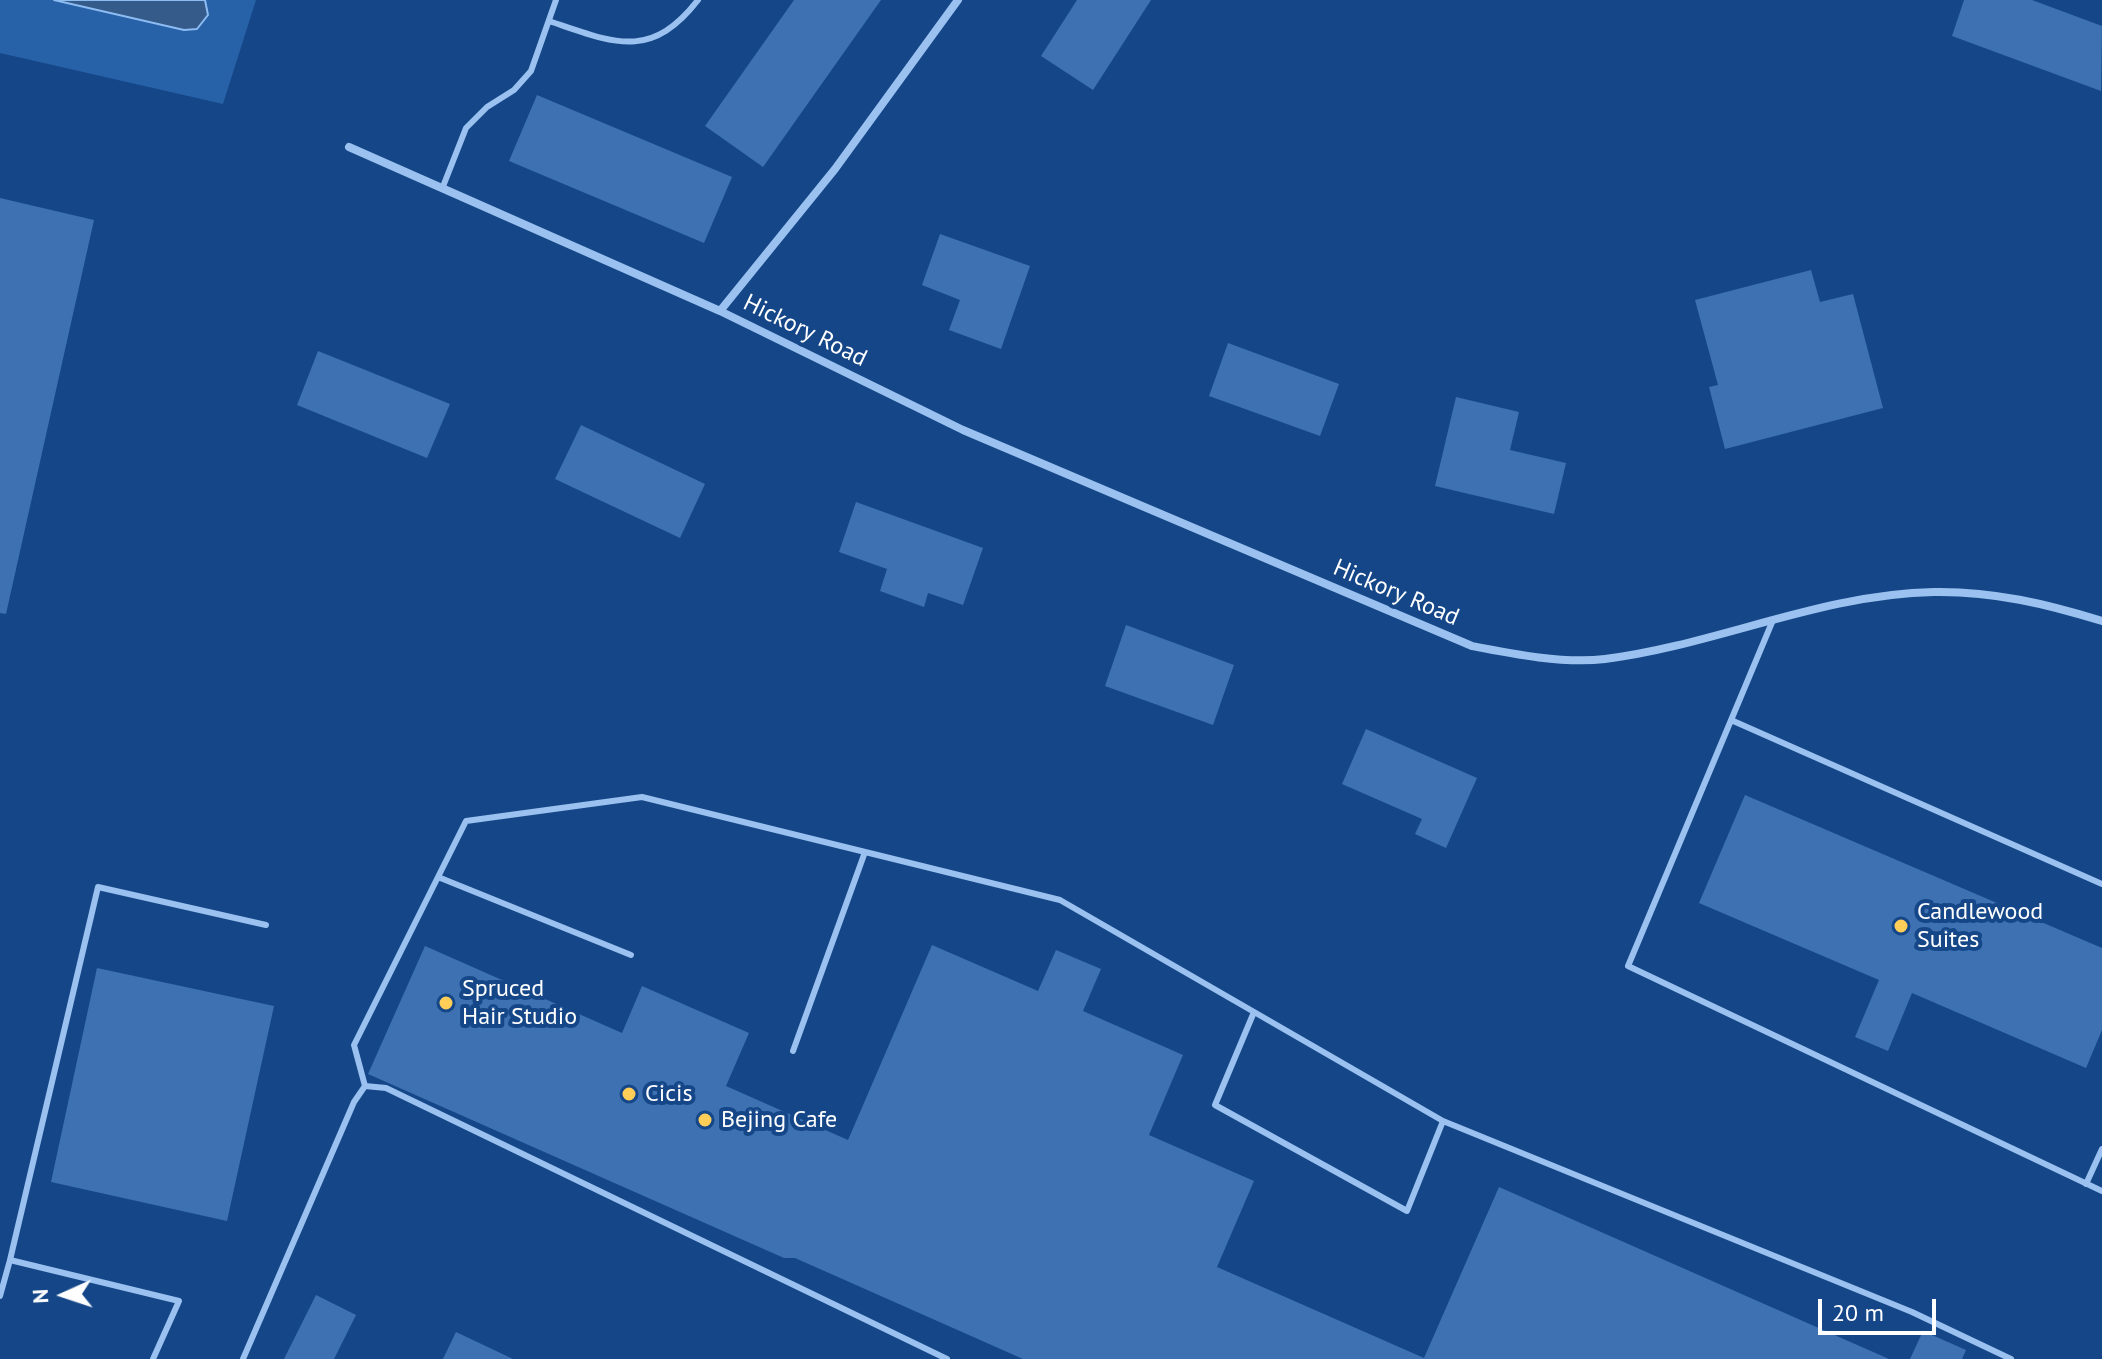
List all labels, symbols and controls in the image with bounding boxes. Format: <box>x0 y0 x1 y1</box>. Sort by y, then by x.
street label: Hickory Road <box>738 289 872 373</box>
street label: Hickory Road <box>1329 554 1463 632</box>
place label: Candlewood Suites <box>1917 898 2043 954</box>
marker: Candlewood Suites <box>1892 917 1910 935</box>
place label: Spruced Hair Studio <box>462 975 577 1031</box>
marker: Spruced Hair Studio <box>437 994 455 1012</box>
place label: Cicis <box>645 1080 692 1108</box>
marker: Cicis <box>620 1085 638 1103</box>
place label: Bejing Cafe <box>721 1106 837 1134</box>
marker: Bejing Cafe <box>696 1111 714 1129</box>
north arrow <box>24 1255 104 1335</box>
scale bar <box>1822 1283 1940 1333</box>
text: N <box>26 1288 54 1304</box>
text: 20 m <box>1832 1297 1884 1328</box>

